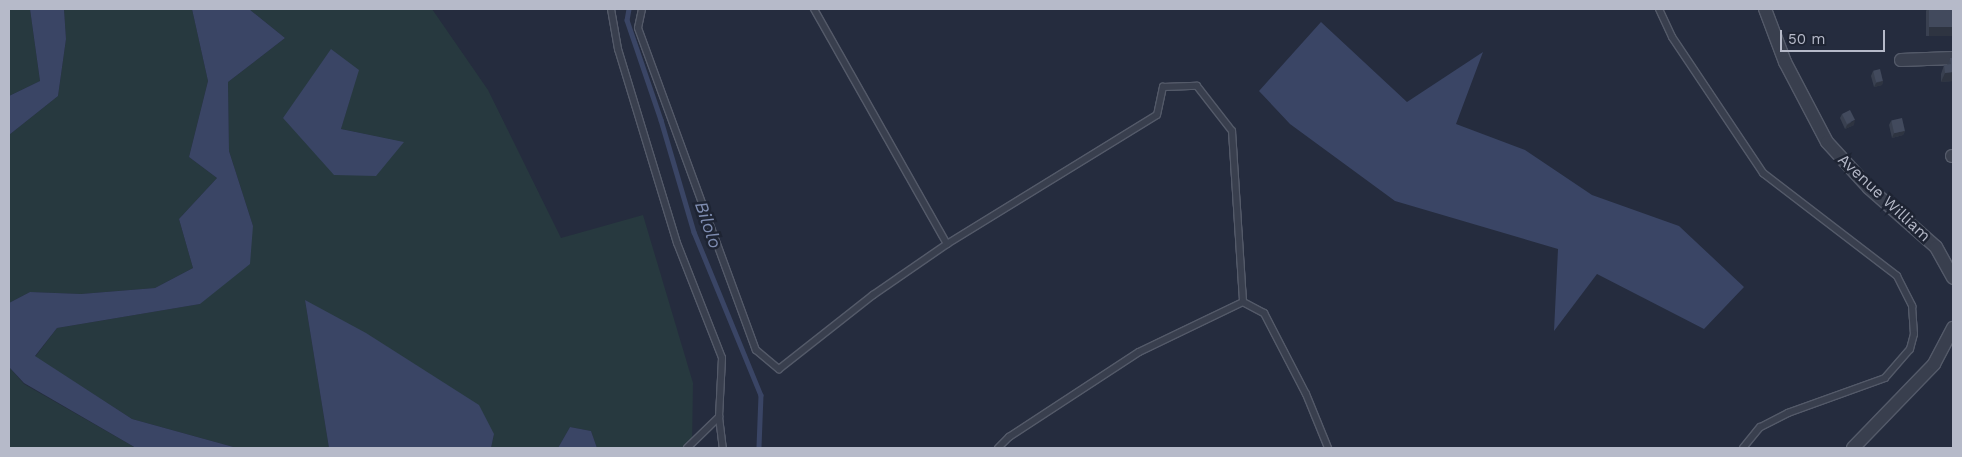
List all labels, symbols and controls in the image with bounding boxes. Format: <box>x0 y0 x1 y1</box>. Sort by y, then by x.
scale bar <box>1782 20 1887 52</box>
text: 50 m <box>1788 30 1825 48</box>
street label: Avenue William <box>1834 150 1934 246</box>
water label: Bilolo <box>690 199 726 251</box>

